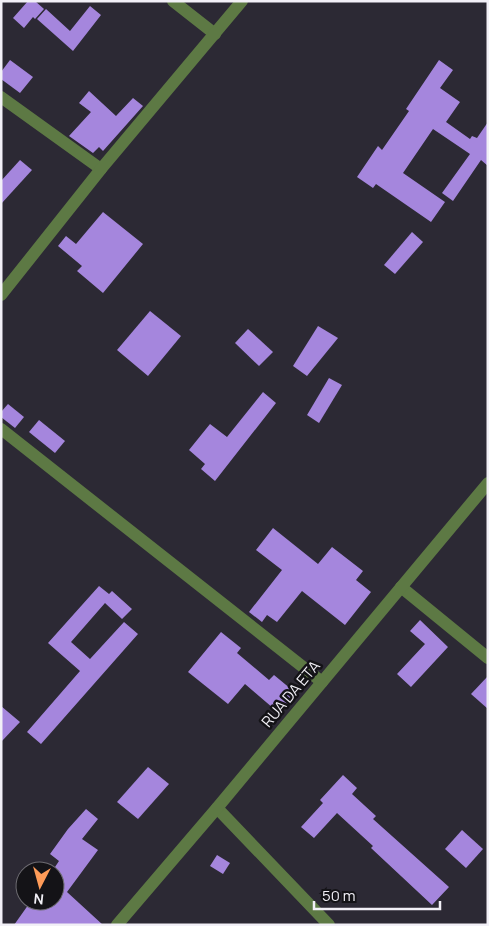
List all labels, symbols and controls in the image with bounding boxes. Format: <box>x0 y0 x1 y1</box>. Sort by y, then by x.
street label: RUA DA ETA <box>257 656 325 731</box>
north arrow <box>15 861 65 911</box>
scale bar <box>314 878 440 910</box>
text: 50 m <box>322 885 356 906</box>
text: N <box>33 889 45 909</box>

